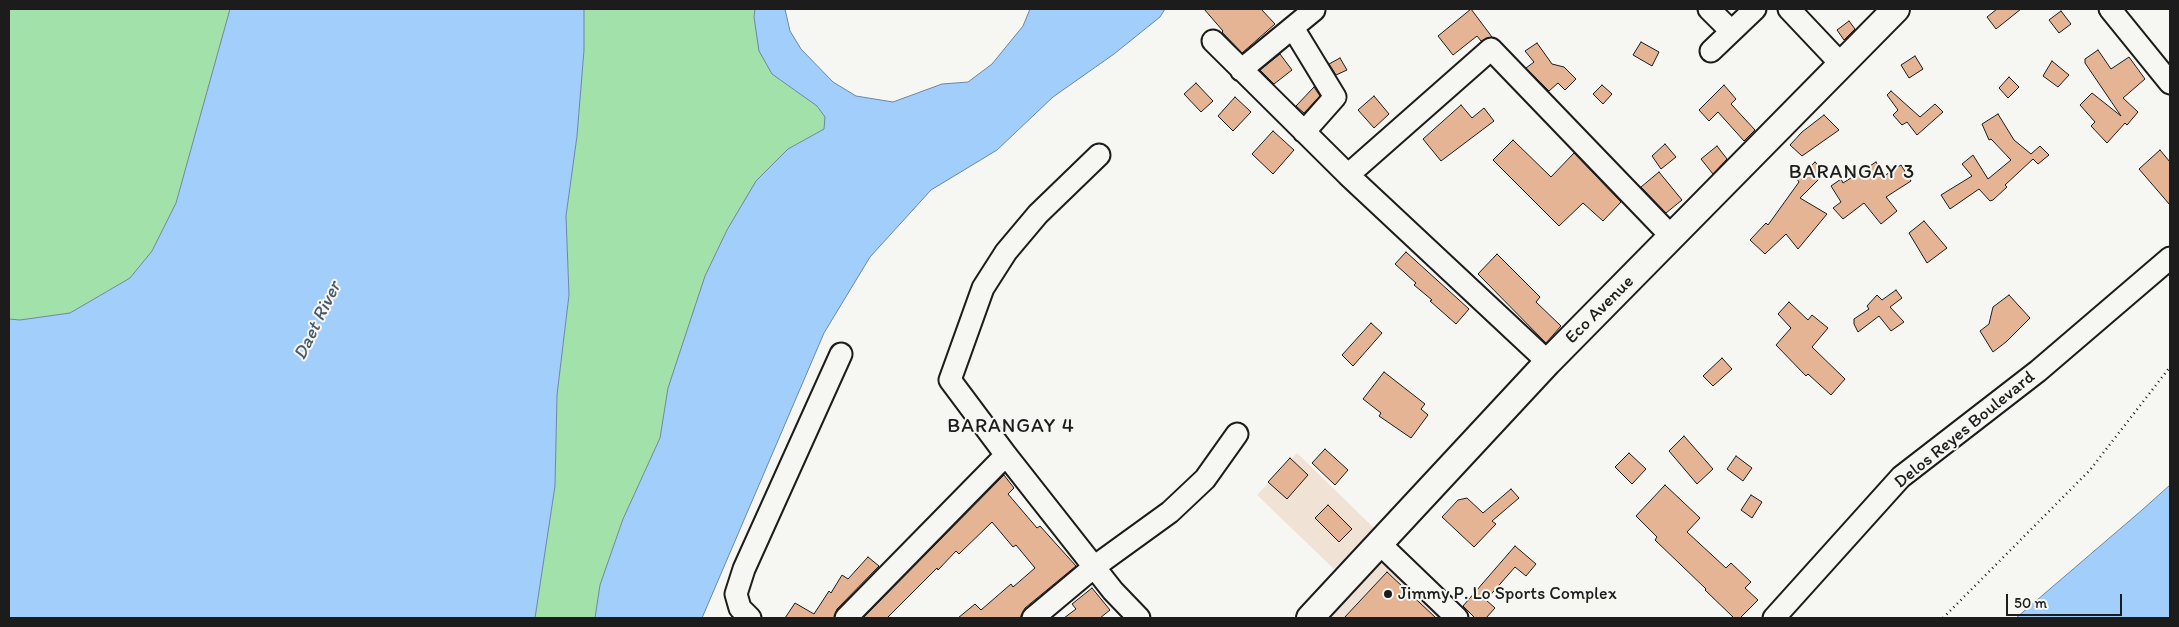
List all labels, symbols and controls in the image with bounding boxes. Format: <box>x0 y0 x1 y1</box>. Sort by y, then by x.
district label: BARANGAY 3 <box>1787 161 1917 185</box>
street label: Eco Avenue <box>1561 271 1639 349</box>
water label: Daet River <box>289 278 347 364</box>
street label: Delos Reyes Boulevard <box>1890 367 2040 493</box>
district label: BARANGAY 4 <box>945 415 1077 439</box>
place label: Jimmy P. Lo Sports Complex <box>1398 583 1617 605</box>
scale bar <box>2009 584 2125 616</box>
marker: Jimmy P. Lo Sports Complex <box>1382 588 1394 600</box>
text: 50 m <box>2014 594 2047 612</box>

